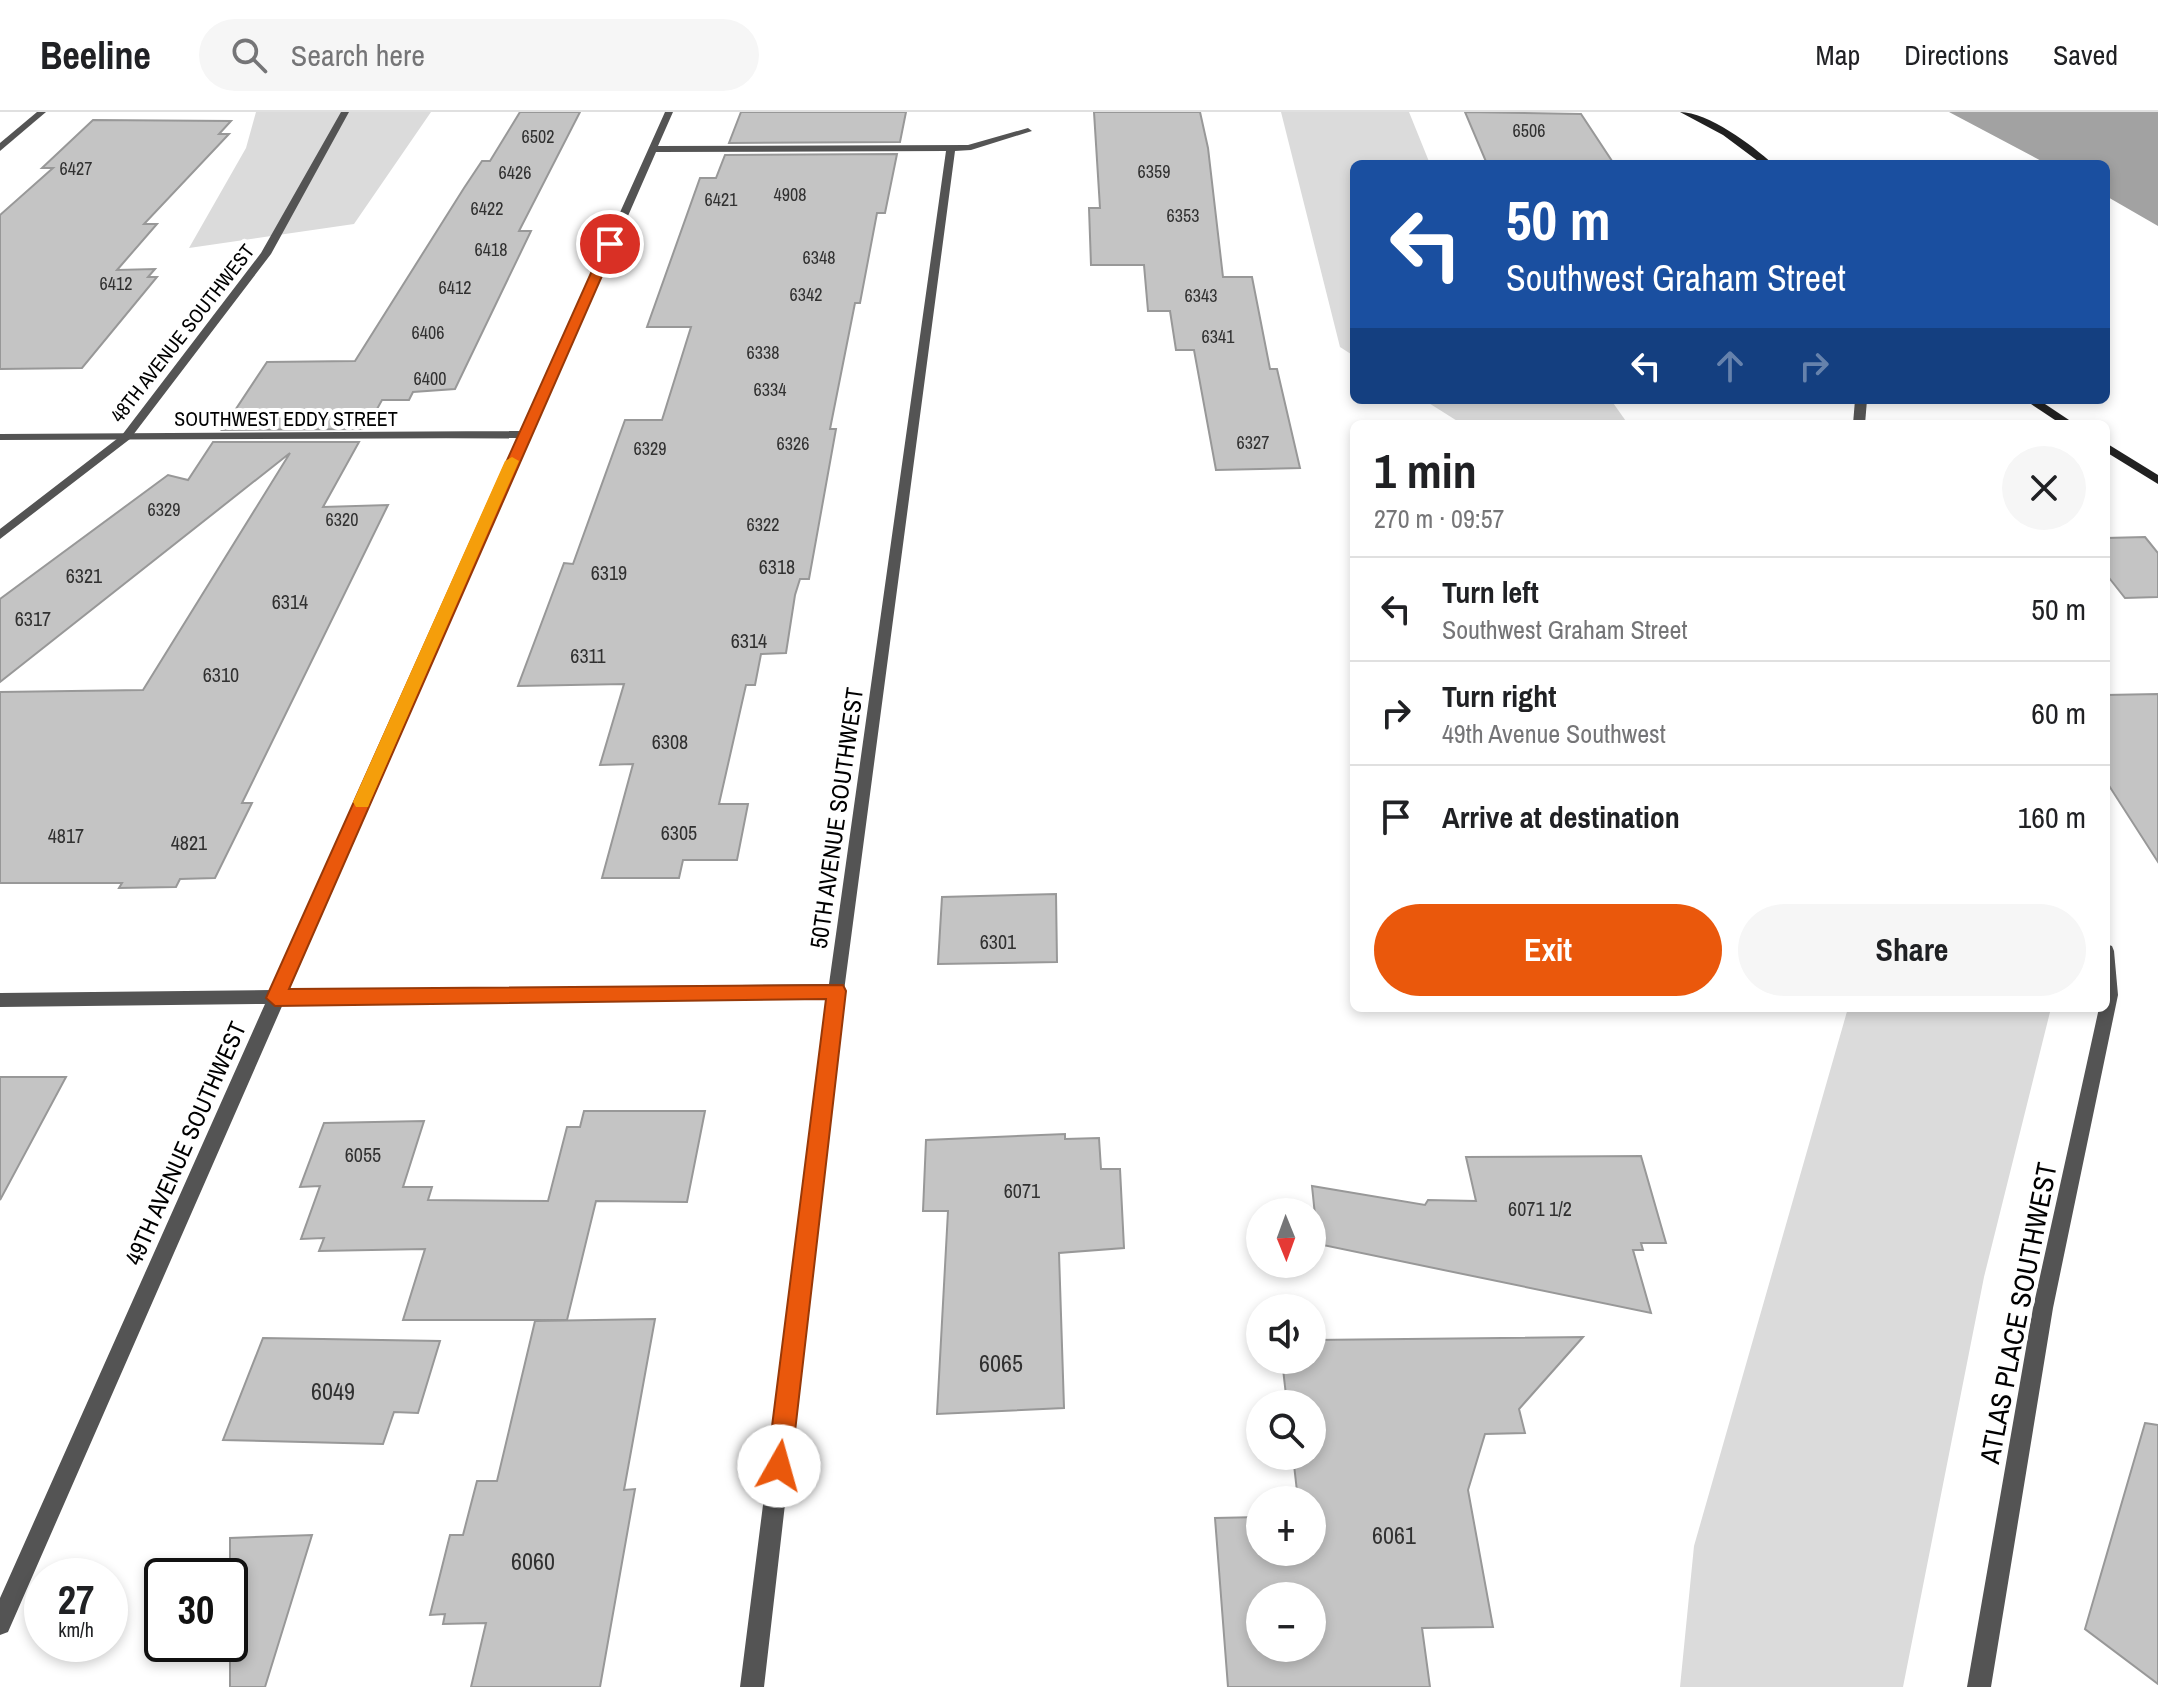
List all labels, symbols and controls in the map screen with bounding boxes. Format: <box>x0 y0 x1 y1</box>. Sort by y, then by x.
search box <box>199 19 759 91</box>
text: Beeline <box>40 30 151 81</box>
icon: search <box>227 33 271 77</box>
text: Search here <box>291 35 425 75</box>
text: Map <box>1816 36 1860 74</box>
text: Directions <box>1904 36 2009 74</box>
text: Saved <box>2053 36 2118 74</box>
house number: 6506 <box>1513 118 1545 143</box>
house number: 6502 <box>522 124 554 149</box>
house number: 6427 <box>60 156 92 181</box>
house number: 6359 <box>1138 159 1170 184</box>
house number: 6426 <box>499 160 531 185</box>
house number: 4908 <box>774 182 806 207</box>
text: 50 m <box>1506 182 1611 257</box>
house number: 6421 <box>705 187 738 212</box>
icon: left <box>1374 192 1478 296</box>
house number: 6422 <box>471 196 503 221</box>
house number: 6353 <box>1167 203 1199 228</box>
pin <box>576 210 644 278</box>
icon: arrive <box>588 222 632 266</box>
house number: 6418 <box>475 237 507 262</box>
street label: 48TH AVENUE SOUTHWEST <box>104 238 260 428</box>
house number: 6348 <box>803 245 835 270</box>
text: Southwest Graham Street <box>1506 254 1846 302</box>
house number: 6412 <box>100 271 132 296</box>
house number: 6412 <box>439 275 471 300</box>
house number: 6342 <box>790 282 822 307</box>
house number: 6343 <box>1185 283 1217 308</box>
house number: 6406 <box>412 320 444 345</box>
house number: 6341 <box>1202 324 1235 349</box>
house number: 6338 <box>747 340 779 365</box>
icon: left <box>1624 344 1668 388</box>
icon: ahead <box>1708 344 1752 388</box>
icon: right <box>1792 344 1836 388</box>
house number: 6400 <box>414 366 446 391</box>
house number: 6334 <box>754 377 786 402</box>
street label: SOUTHWEST EDDY STREET <box>174 405 398 432</box>
house number: 6327 <box>1237 430 1269 455</box>
house number: 6326 <box>777 431 809 456</box>
house number: 6329 <box>634 436 666 461</box>
text: 1 min <box>1374 438 1477 503</box>
button: close <box>2002 446 2086 530</box>
house number: 6329 <box>148 497 180 522</box>
text: 270 m · 09:57 <box>1374 501 1504 536</box>
house number: 6320 <box>326 507 358 532</box>
house number: 6322 <box>747 512 779 537</box>
house number: 6318 <box>759 553 795 580</box>
house number: 6319 <box>591 559 627 586</box>
house number: 6321 <box>66 562 102 589</box>
text: Turn left <box>1442 572 1539 612</box>
icon: left <box>1374 587 1418 631</box>
house number: 6314 <box>272 588 308 615</box>
text: 50 m <box>2031 589 2086 629</box>
house number: 6317 <box>15 605 51 632</box>
text: Southwest Graham Street <box>1442 612 1687 647</box>
house number: 6314 <box>731 627 767 654</box>
house number: 6311 <box>570 642 606 669</box>
house number: 6310 <box>203 661 239 688</box>
text: Turn right <box>1442 676 1556 716</box>
street label: 50TH AVENUE SOUTHWEST <box>802 685 870 951</box>
icon: right <box>1374 691 1418 735</box>
text: 60 m <box>2031 693 2086 733</box>
text: 49th Avenue Southwest <box>1442 716 1666 751</box>
house number: 6308 <box>652 728 688 755</box>
icon: arrive <box>1374 795 1418 839</box>
text: Arrive at destination <box>1442 797 1680 837</box>
text: 160 m <box>2018 797 2086 837</box>
house number: 6305 <box>661 819 697 846</box>
house number: 4817 <box>48 822 84 849</box>
house number: 4821 <box>171 829 207 856</box>
button: Exit <box>1374 904 1722 996</box>
button: Share <box>1738 904 2086 996</box>
house number: 6301 <box>980 928 1016 955</box>
street label: 49TH AVENUE SOUTHWEST <box>117 1016 253 1270</box>
house number: 6055 <box>345 1141 381 1168</box>
street label: ATLAS PLACE SOUTHWEST <box>1970 1159 2066 1468</box>
house number: 6071 <box>1004 1177 1040 1204</box>
house number: 6071 1/2 <box>1508 1195 1572 1222</box>
north arrow <box>1246 1198 1326 1278</box>
map controls <box>1246 1198 1326 1662</box>
button: sound <box>1246 1294 1326 1374</box>
house number: 6065 <box>979 1347 1023 1379</box>
house number: 6049 <box>311 1375 355 1407</box>
button: search <box>1246 1390 1326 1470</box>
position arrow <box>737 1424 821 1508</box>
button: + <box>1246 1486 1326 1566</box>
house number: 6061 <box>1372 1519 1416 1551</box>
house number: 6060 <box>511 1545 555 1577</box>
speed limit sign: 30 <box>144 1558 248 1662</box>
text: 27 <box>58 1573 94 1626</box>
button: − <box>1246 1582 1326 1662</box>
text: km/h <box>58 1616 94 1643</box>

